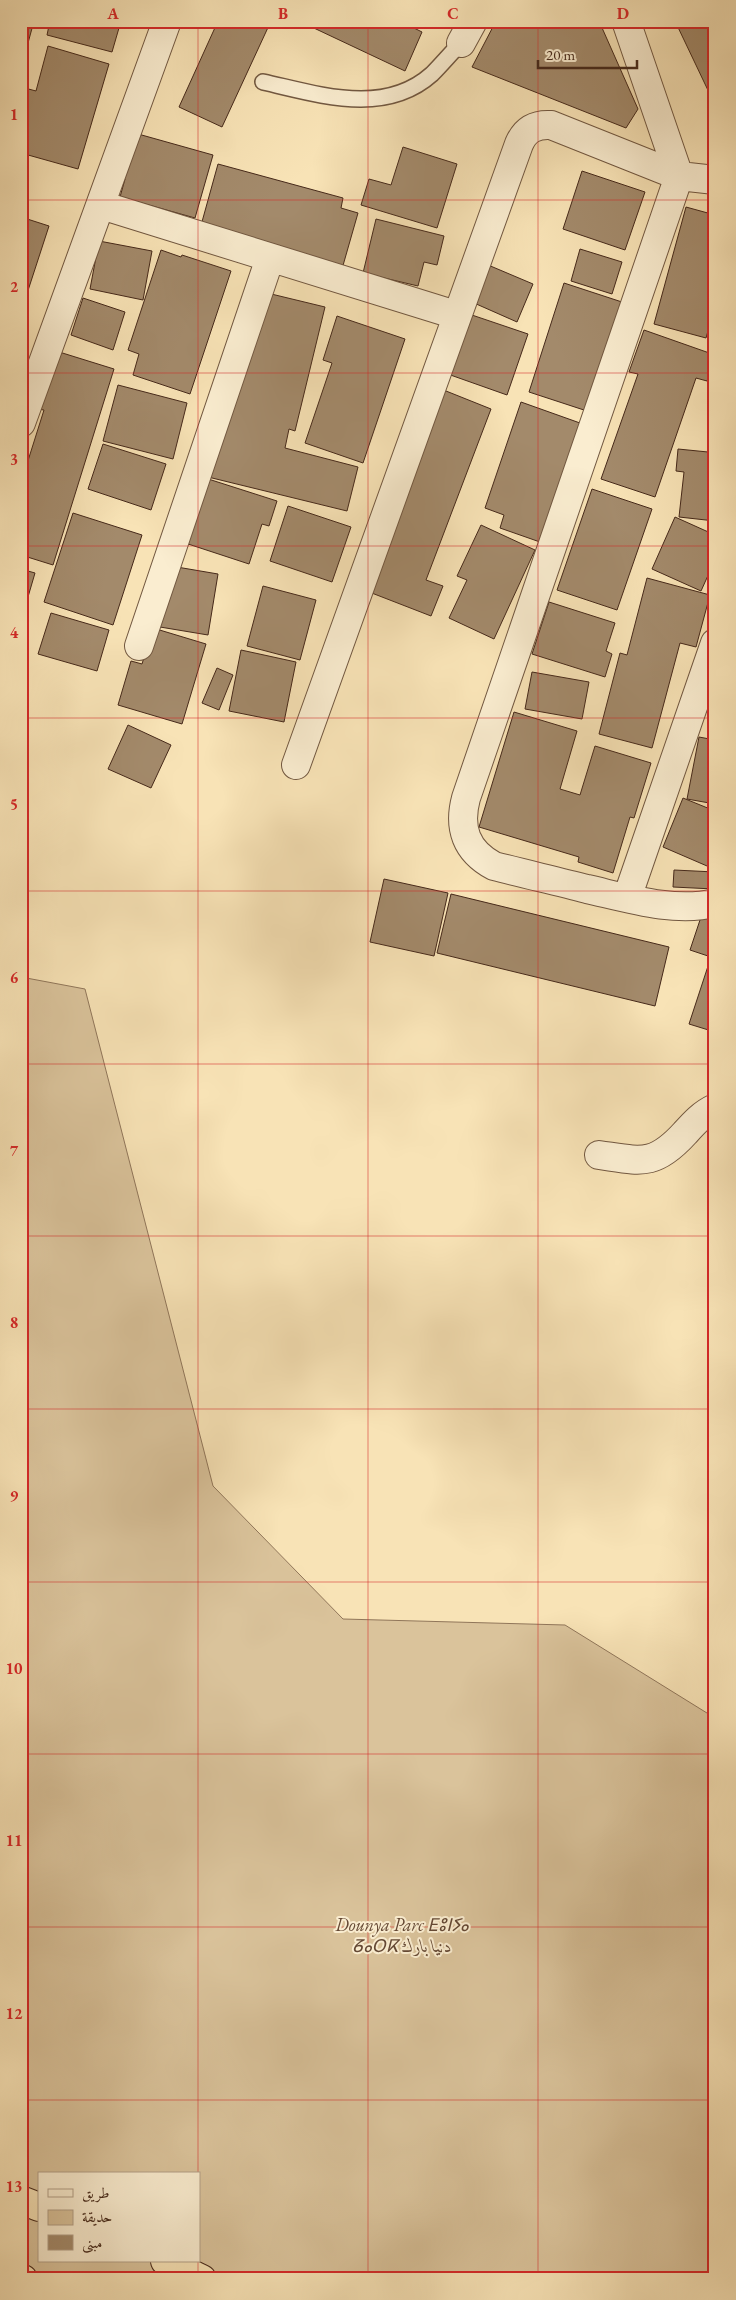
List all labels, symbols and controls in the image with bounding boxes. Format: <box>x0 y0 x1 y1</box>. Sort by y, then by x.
text: A <box>106 3 119 24</box>
text: B <box>278 3 288 24</box>
text: C <box>447 3 459 24</box>
text: D <box>617 3 629 24</box>
scale bar <box>538 38 637 70</box>
text: 20 m <box>546 45 575 64</box>
text: 1 <box>10 104 18 125</box>
text: 2 <box>10 276 19 297</box>
text: 3 <box>10 449 18 470</box>
text: 4 <box>10 622 19 643</box>
text: 5 <box>10 794 18 815</box>
text: 6 <box>10 967 19 988</box>
text: 7 <box>10 1140 19 1161</box>
text: 8 <box>10 1312 18 1333</box>
text: 9 <box>10 1485 19 1506</box>
text: 10 <box>6 1658 23 1679</box>
text: 11 <box>6 1830 22 1851</box>
park label: Dounya Parc ⴹⵓⵏⵢⴰ ⵒⴰⵔⴽ دنيا بارك <box>334 1913 470 1957</box>
text: 12 <box>6 2003 23 2024</box>
legend <box>38 2172 200 2262</box>
text: 13 <box>6 2176 22 2197</box>
text: طريق <box>82 2183 109 2203</box>
text: حديقة <box>82 2207 112 2226</box>
text: مبنى <box>82 2233 102 2254</box>

